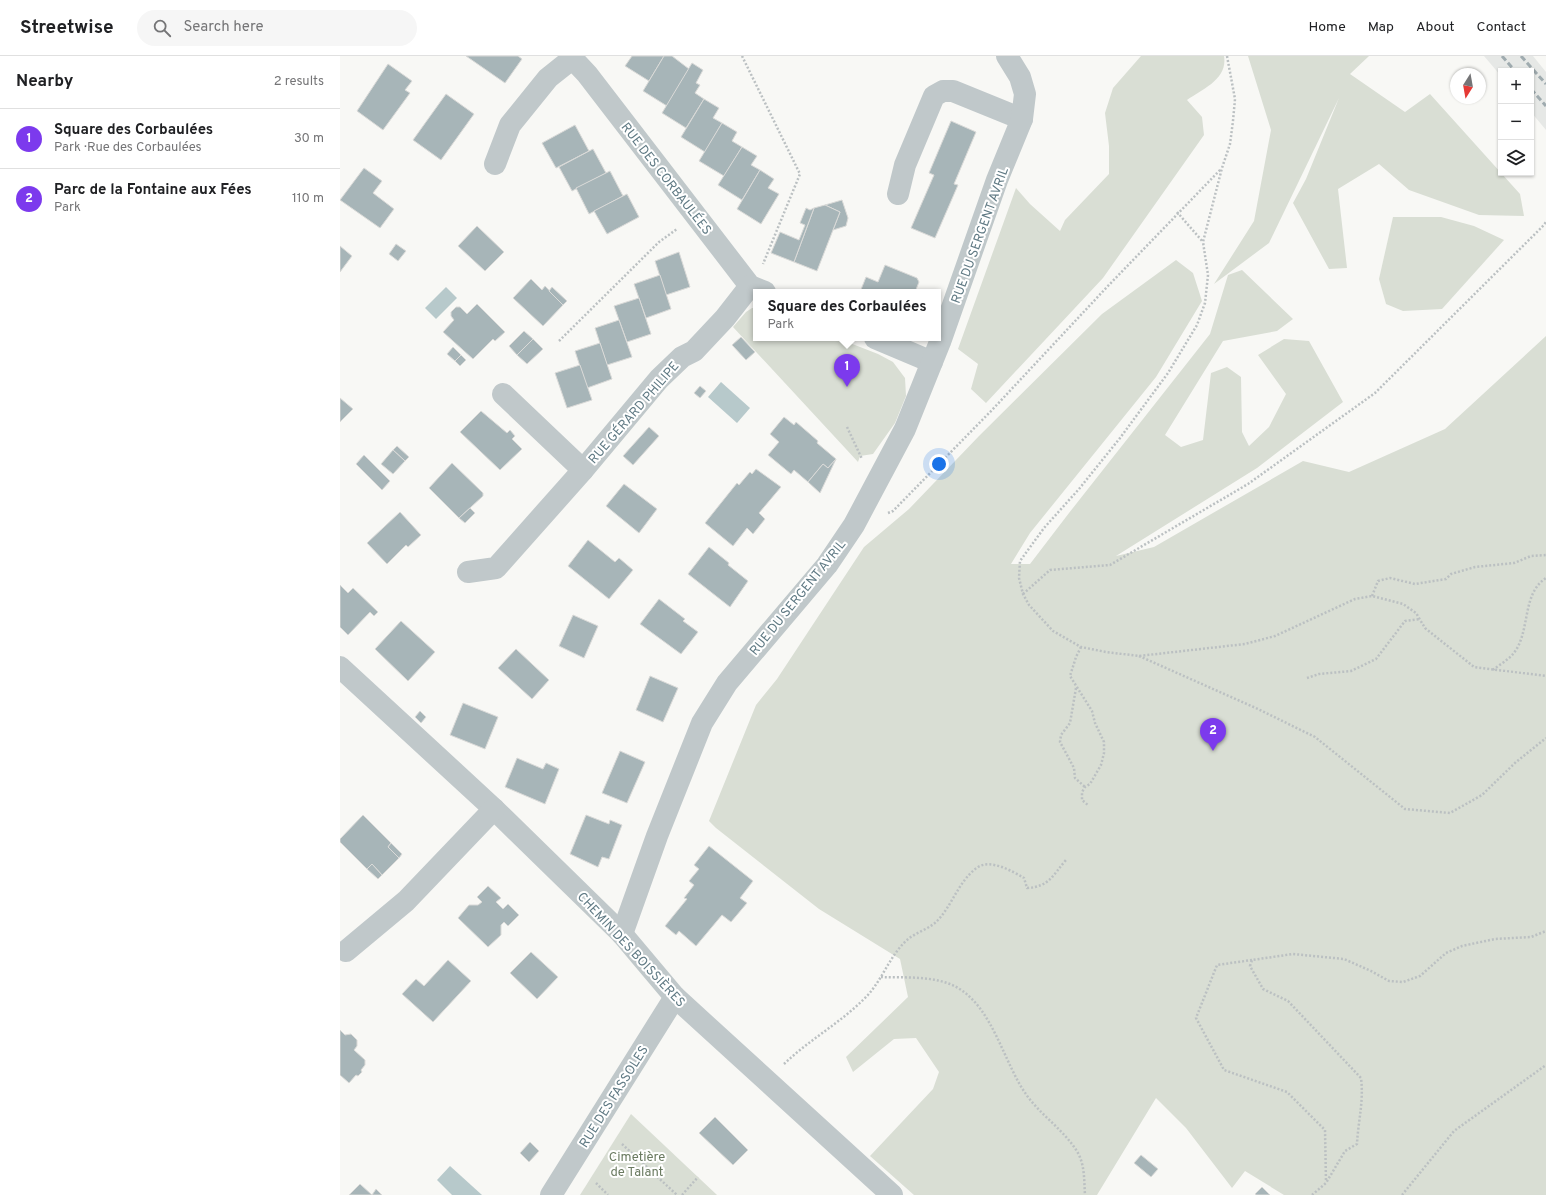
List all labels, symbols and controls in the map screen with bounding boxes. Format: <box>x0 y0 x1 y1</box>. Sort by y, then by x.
search box <box>137 10 417 46</box>
text: Streetwise <box>20 16 113 40</box>
icon: search <box>151 17 173 39</box>
text: Search here <box>183 18 264 37</box>
text: Home <box>1309 19 1346 36</box>
text: Map <box>1368 19 1394 36</box>
text: About <box>1416 19 1455 36</box>
text: Contact <box>1477 19 1526 36</box>
north arrow <box>1450 68 1486 104</box>
map controls <box>1498 68 1534 176</box>
button: + <box>1498 68 1534 104</box>
text: Nearby <box>16 71 73 93</box>
text: 2 results <box>274 74 324 90</box>
button: − <box>1498 104 1534 140</box>
street label: RUE DES CORBAULÉES <box>617 119 716 238</box>
text: Square des Corbaulées <box>54 121 213 140</box>
text: 1 <box>26 131 32 147</box>
text: 30 m <box>294 131 324 147</box>
text: Park · Rue des Corbaulées <box>54 140 202 156</box>
button: layers <box>1498 140 1534 176</box>
street label: RUE DU SERGENT AVRIL <box>949 165 1013 306</box>
text: Parc de la Fontaine aux Fées <box>54 181 252 200</box>
text: 2 <box>25 191 33 207</box>
text: 110 m <box>292 191 324 207</box>
text: Park <box>54 200 81 216</box>
popup <box>753 289 941 341</box>
text: Square des Corbaulées <box>767 298 927 317</box>
text: Park <box>767 317 794 333</box>
pin: 1 <box>834 354 860 387</box>
street label: RUE GÉRARD PHILIPE <box>584 358 683 468</box>
your location <box>929 454 949 474</box>
street label: RUE DU SERGENT AVRIL <box>747 537 850 659</box>
pin: 2 <box>1200 718 1226 751</box>
street label: CHEMIN DES BOISSIÈRES <box>573 888 689 1011</box>
street label: RUE DES FASSOLES <box>577 1043 653 1151</box>
park label: Cimetière de Talant <box>609 1150 665 1181</box>

